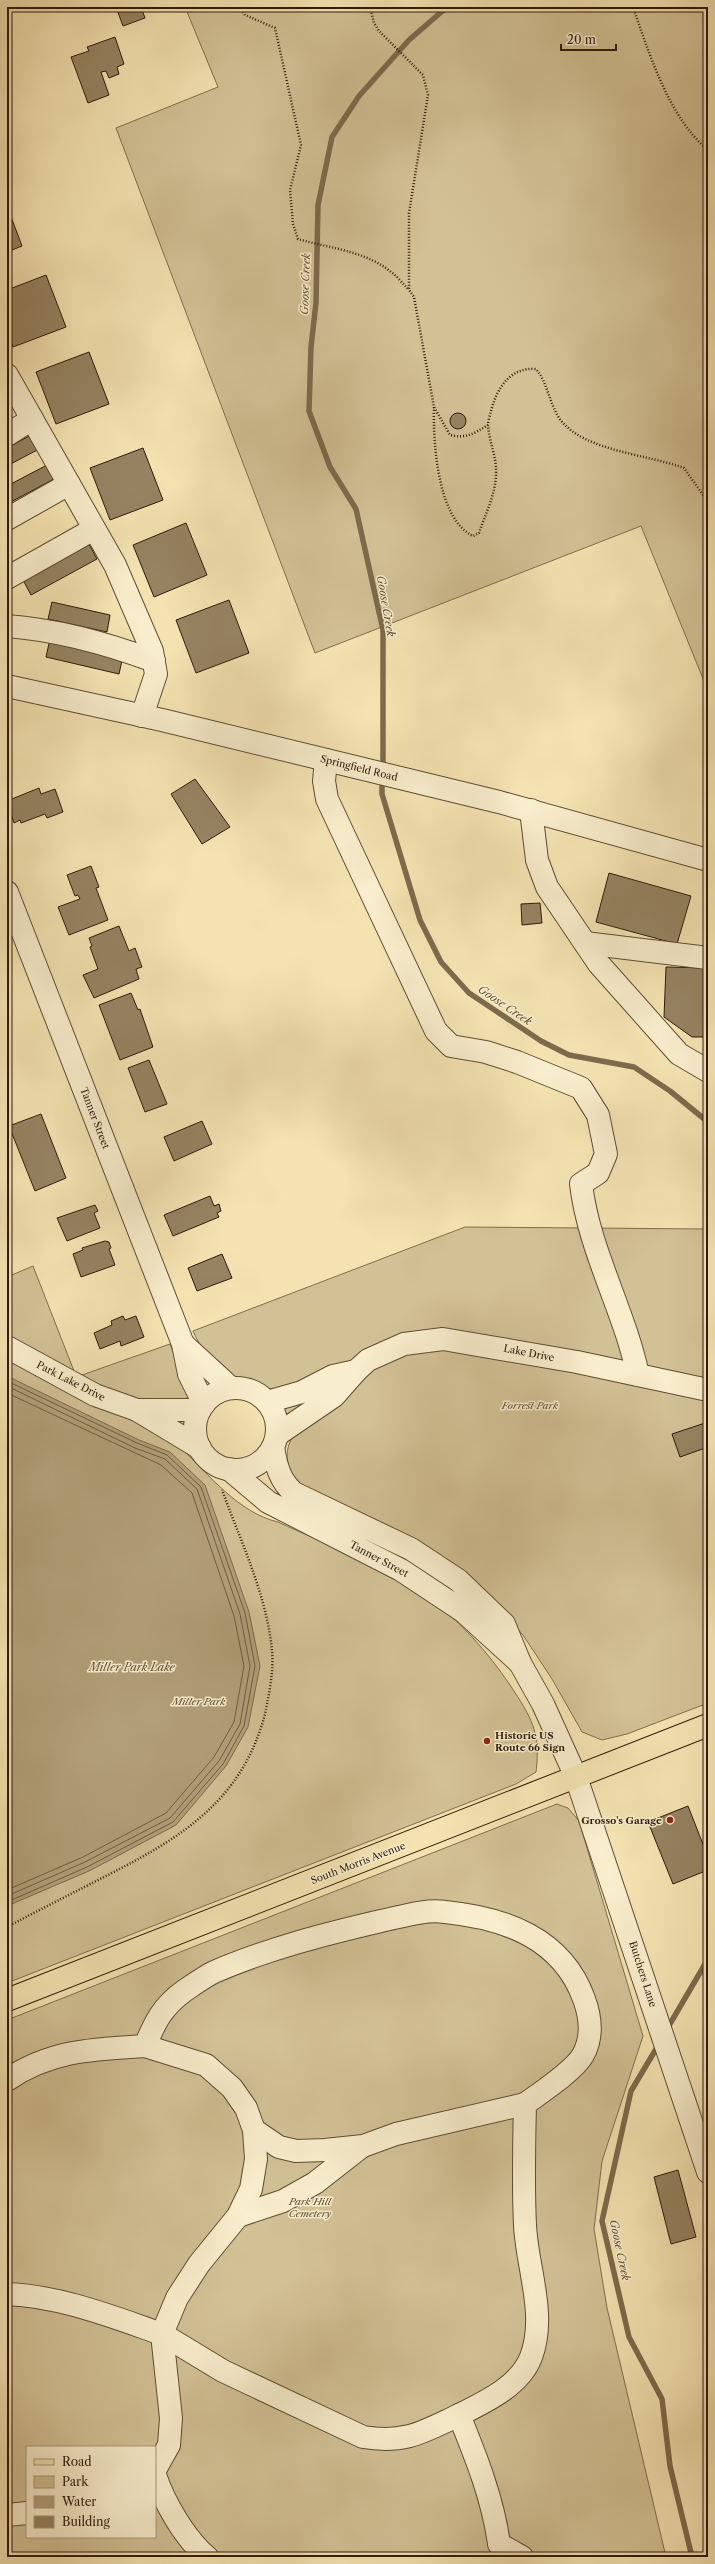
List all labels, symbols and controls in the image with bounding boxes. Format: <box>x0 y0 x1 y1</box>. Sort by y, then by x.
scale bar <box>561 26 616 52</box>
text: 20 m <box>567 32 596 47</box>
water label: Goose Creek <box>297 253 313 315</box>
water label: Goose Creek <box>374 574 398 638</box>
street label: Springfield Road <box>319 752 399 784</box>
water label: Goose Creek <box>475 982 535 1028</box>
street label: Tanner Street <box>77 1085 113 1151</box>
street label: Lake Drive <box>502 1342 556 1364</box>
street label: Park Lake Drive <box>34 1358 108 1404</box>
park label: Forrest Park <box>501 1399 559 1412</box>
street label: Tanner Street <box>347 1538 411 1580</box>
water label: Miller Park Lake <box>87 1660 175 1674</box>
park label: Miller Park <box>172 1695 226 1708</box>
place label: Historic US Route 66 Sign <box>495 1729 565 1754</box>
marker: Historic US Route 66 Sign <box>482 1736 492 1746</box>
place label: Grosso's Garage <box>581 1814 662 1827</box>
marker: Grosso's Garage <box>665 1815 675 1825</box>
street label: South Morris Avenue <box>309 1839 408 1887</box>
street label: Butchers Lane <box>626 1939 660 2009</box>
park label: Park Hill Cemetery <box>288 2195 333 2220</box>
water label: Goose Creek <box>607 2218 633 2282</box>
legend <box>26 2446 156 2538</box>
text: Road <box>62 2454 92 2469</box>
text: Park <box>62 2474 89 2489</box>
text: Water <box>61 2494 96 2509</box>
text: Building <box>62 2514 110 2529</box>

